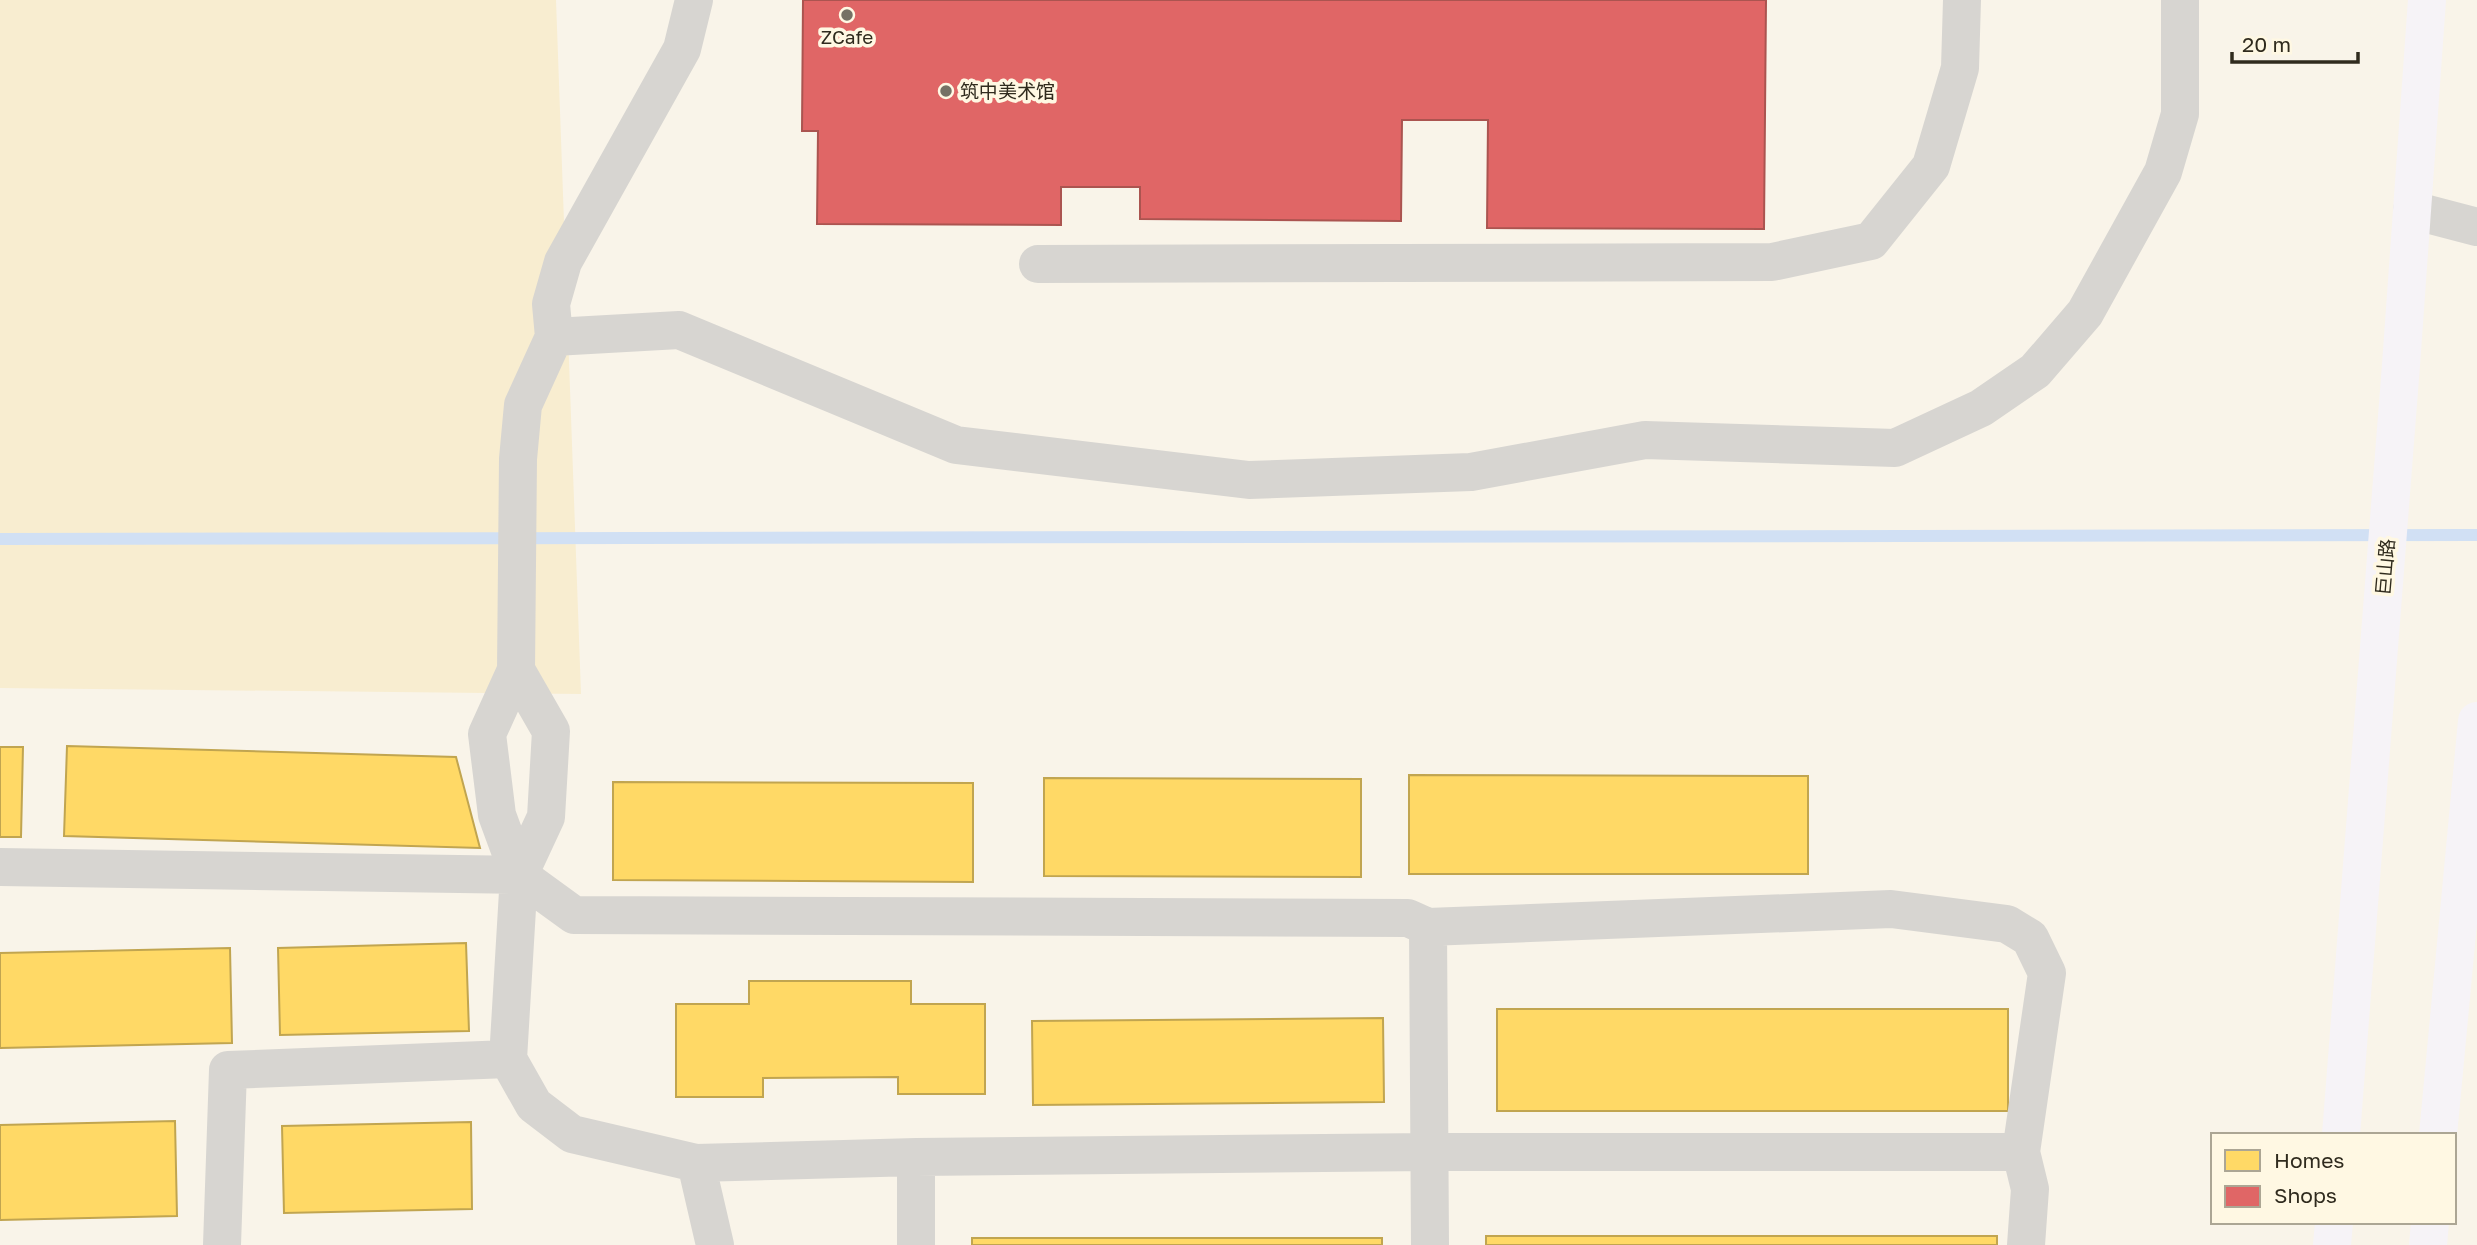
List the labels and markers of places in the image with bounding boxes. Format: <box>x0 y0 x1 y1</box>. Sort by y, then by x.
marker: ZCafe <box>839 7 855 23</box>
place label: ZCafe <box>821 25 873 48</box>
place label: 筑中美术馆 <box>960 79 1055 102</box>
marker: 筑中美术馆 <box>938 83 954 99</box>

